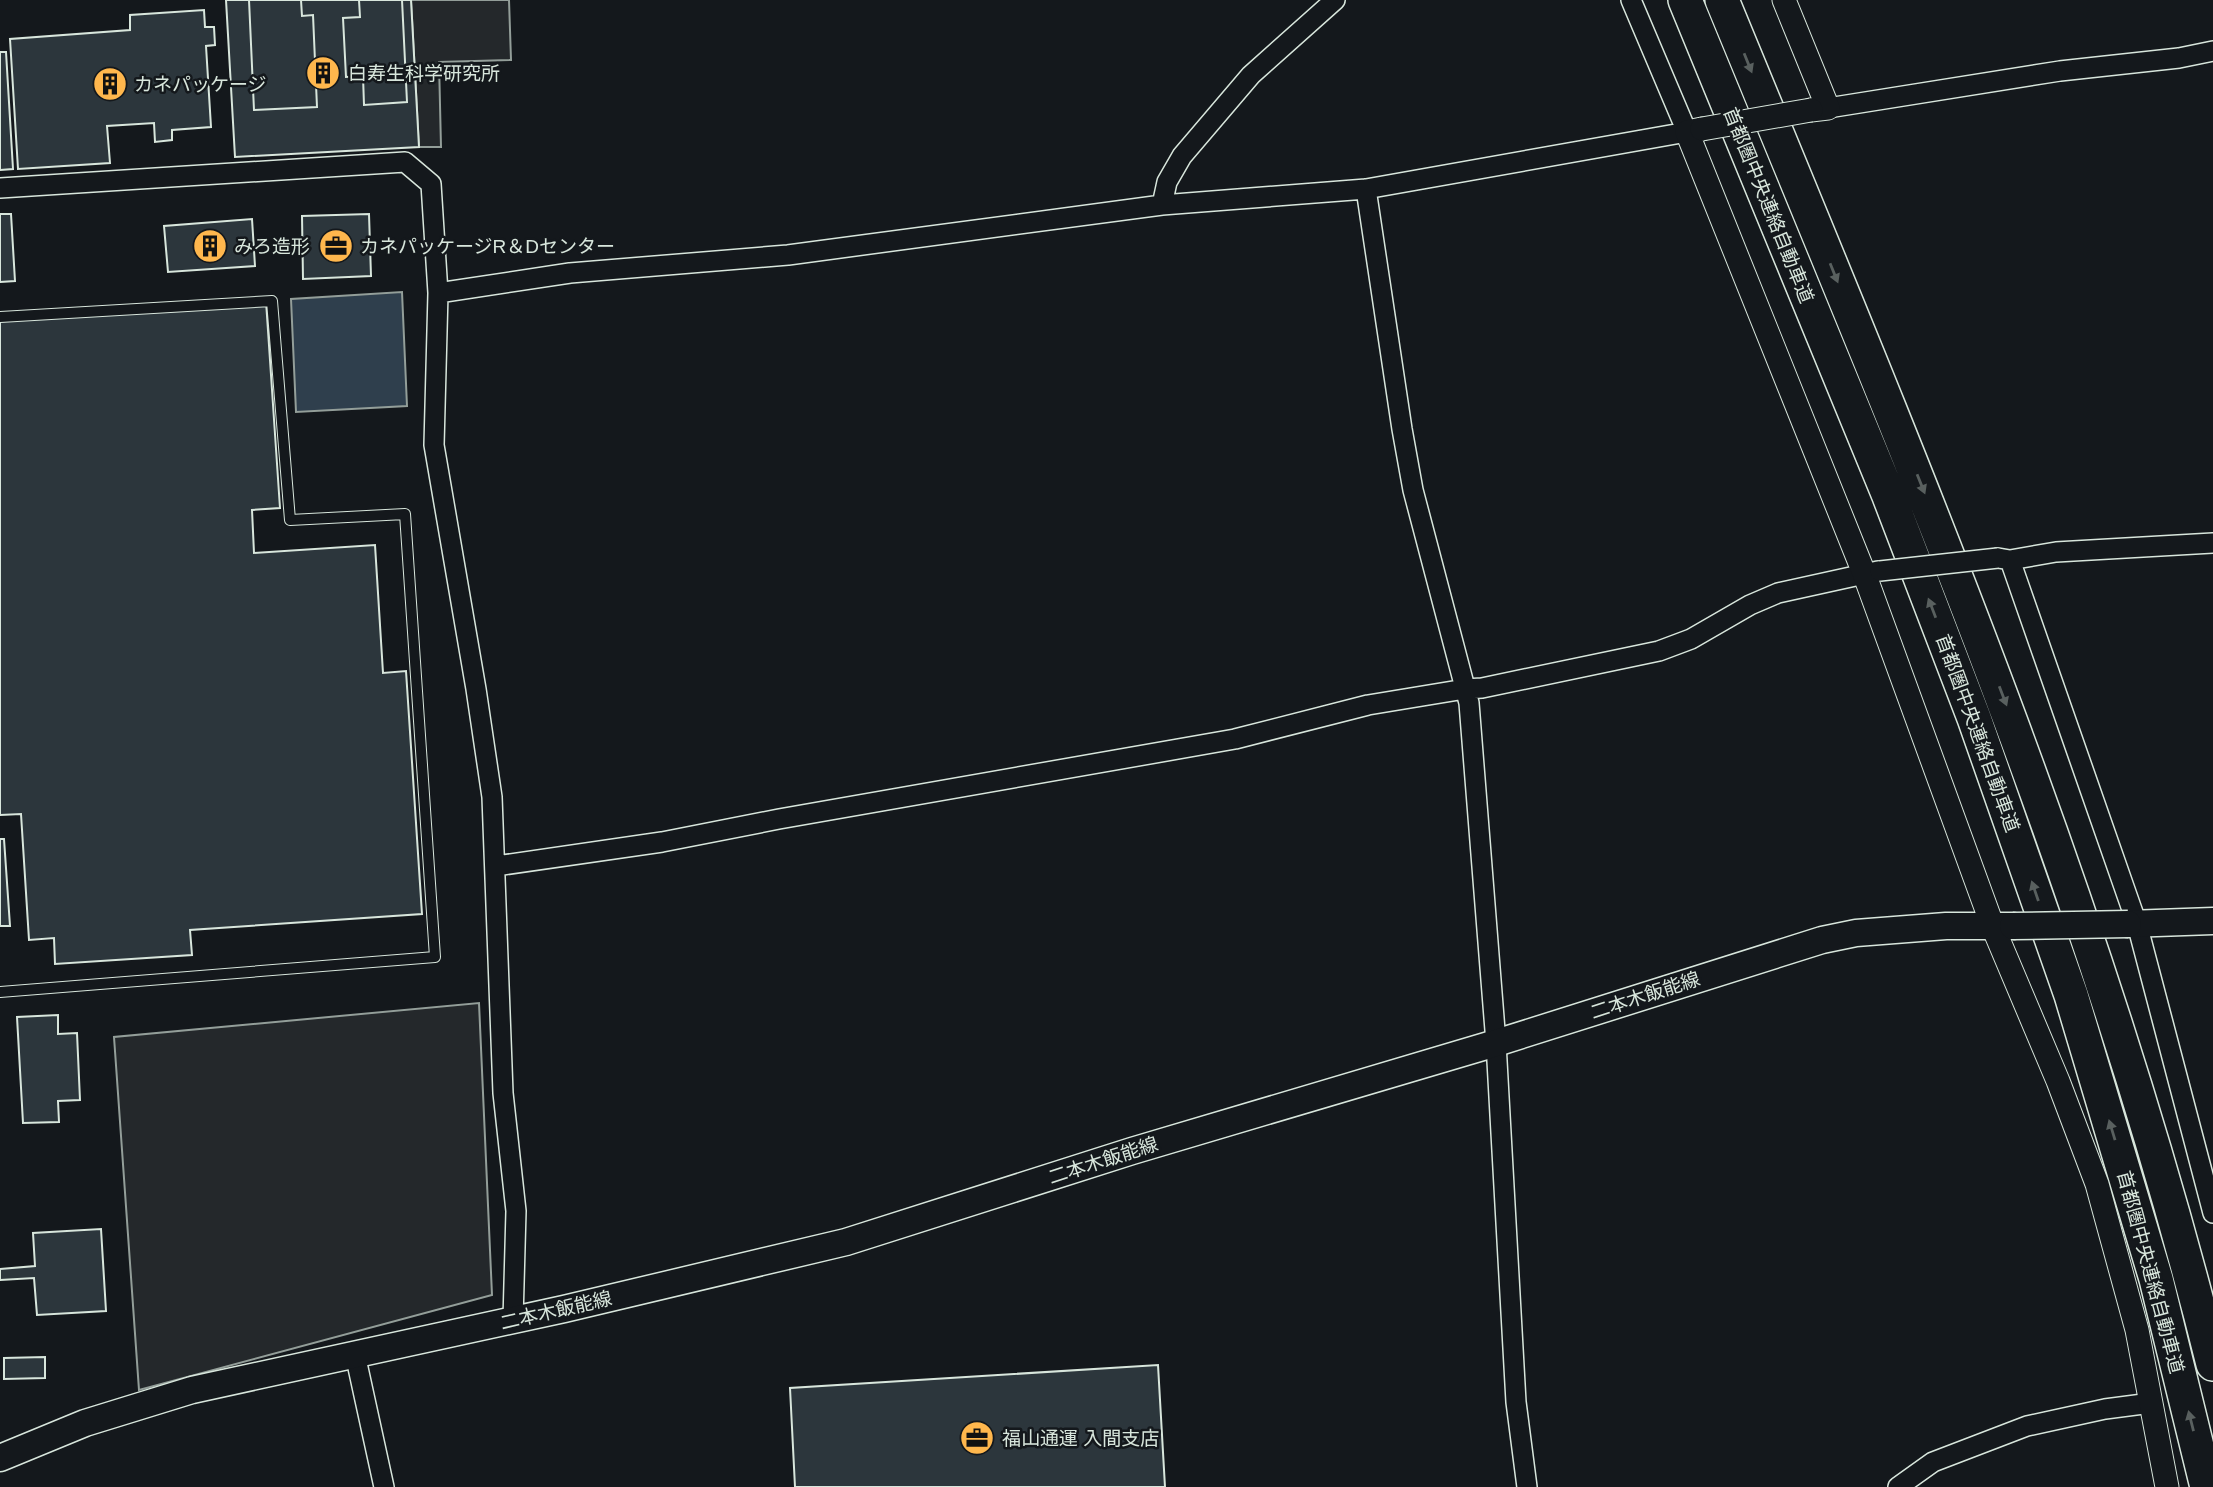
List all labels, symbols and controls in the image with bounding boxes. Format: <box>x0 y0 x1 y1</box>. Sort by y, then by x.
one-way arrow <box>1742 53 1753 74</box>
building icon: 白寿生科学研究所 <box>304 54 342 92</box>
place label: 白寿生科学研究所 <box>348 63 500 84</box>
building icon: カネパッケージ <box>91 65 129 103</box>
place label: カネパッケージ <box>134 74 267 95</box>
street label: 首都圏中央連絡自動車道 <box>1720 104 1817 306</box>
building icon: みろ造形 <box>191 227 229 265</box>
office icon: カネパッケージR＆Dセンター <box>317 227 355 265</box>
place label: みろ造形 <box>234 236 310 257</box>
place label: カネパッケージR＆Dセンター <box>360 236 615 257</box>
one-way arrow <box>1829 263 1840 284</box>
one-way arrow <box>1915 473 1926 494</box>
one-way arrow <box>1926 597 1937 618</box>
street label: 首都圏中央連絡自動車道 <box>1932 631 2023 835</box>
one-way arrow <box>1997 686 2008 707</box>
one-way arrow <box>2029 880 2040 901</box>
street label: 二本木飯能線 <box>1588 968 1703 1023</box>
one-way arrow <box>2106 1120 2116 1141</box>
street label: 二本木飯能線 <box>1046 1133 1161 1188</box>
street label: 首都圏中央連絡自動車道 <box>2113 1168 2188 1376</box>
street label: 二本木飯能線 <box>498 1287 614 1334</box>
one-way arrow <box>2185 1410 2196 1432</box>
office icon: 福山通運 入間支店 <box>958 1419 996 1457</box>
place label: 福山通運 入間支店 <box>1002 1428 1159 1449</box>

